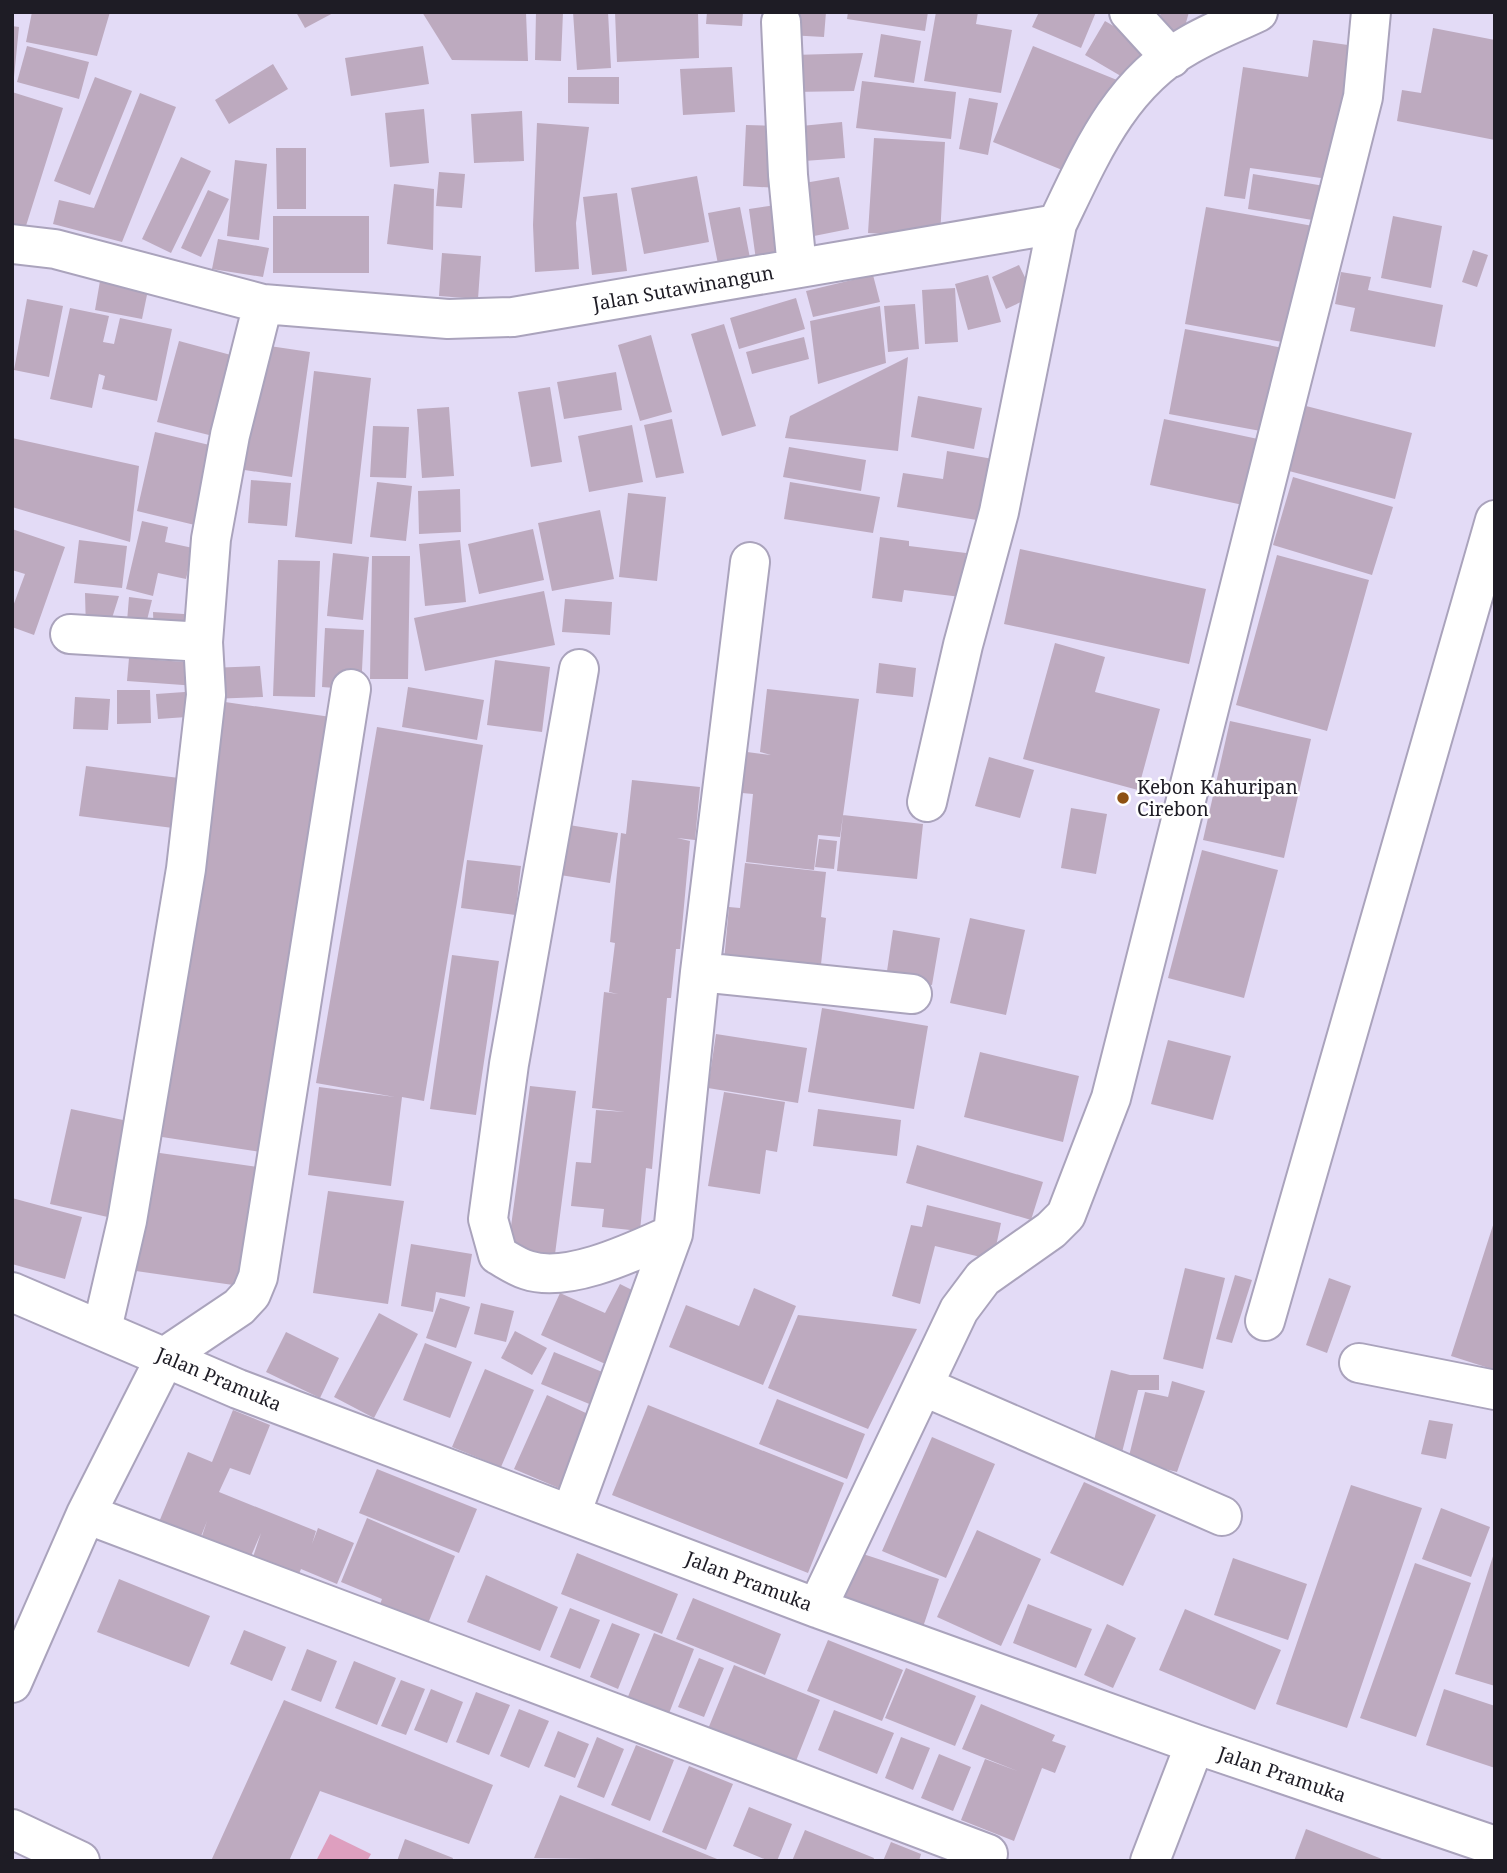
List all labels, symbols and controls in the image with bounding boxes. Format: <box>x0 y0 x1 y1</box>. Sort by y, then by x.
street label: Jalan Sutawinangun <box>590 259 775 317</box>
place label: Kebon Kahuripan Cirebon <box>1137 774 1298 822</box>
marker: Kebon Kahuripan Cirebon <box>1115 790 1131 806</box>
street label: Jalan Pramuka <box>151 1340 286 1417</box>
street label: Jalan Pramuka <box>681 1545 816 1617</box>
street label: Jalan Pramuka <box>1214 1740 1350 1808</box>

